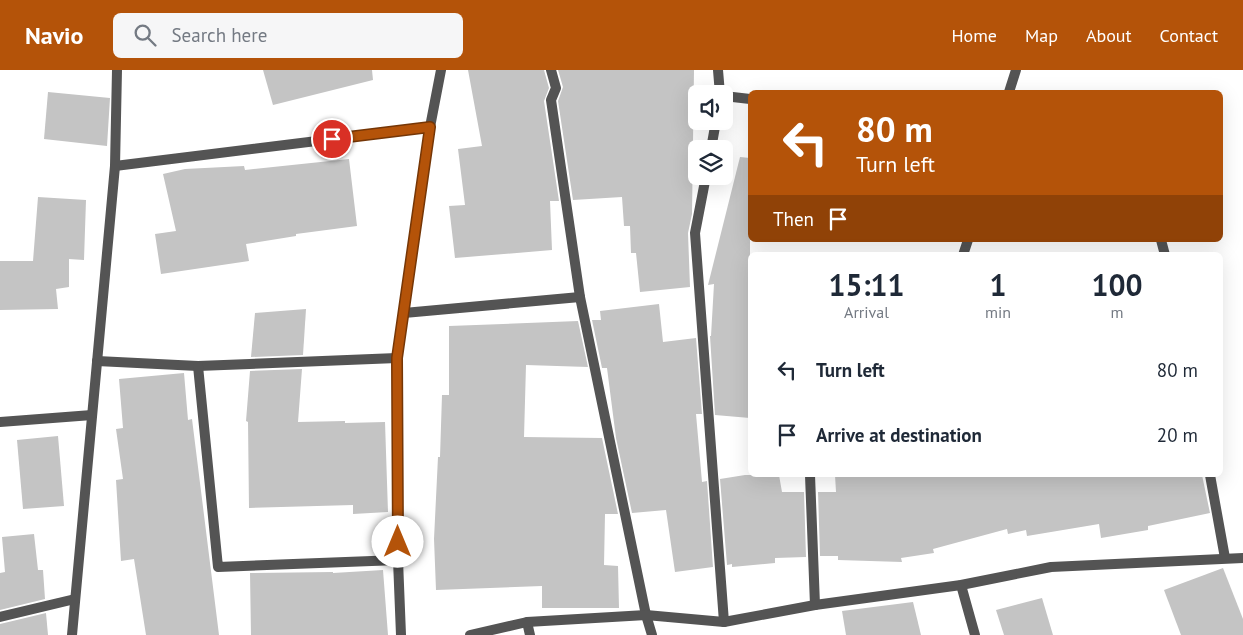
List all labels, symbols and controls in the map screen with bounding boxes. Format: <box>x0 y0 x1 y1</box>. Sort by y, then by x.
search box <box>113 13 463 58</box>
text: Navio <box>25 20 83 51</box>
icon: search <box>131 21 159 49</box>
text: Search here <box>171 23 267 47</box>
text: Home <box>951 24 997 47</box>
text: Map <box>1025 24 1058 47</box>
text: About <box>1086 24 1132 47</box>
text: Contact <box>1160 24 1218 47</box>
map controls <box>688 85 733 185</box>
button: sound <box>688 85 733 130</box>
text: 80 m <box>856 106 933 152</box>
icon: left <box>773 110 838 175</box>
pin <box>311 118 353 160</box>
icon: arrive <box>318 125 346 153</box>
button: layers <box>688 140 733 185</box>
text: Turn left <box>856 150 935 178</box>
icon: arrive <box>824 205 852 233</box>
text: Then <box>773 207 814 231</box>
text: 15:11 <box>828 265 905 304</box>
text: 1 <box>990 265 1007 304</box>
text: 100 <box>1091 265 1143 304</box>
text: Arrival <box>844 302 889 322</box>
text: min <box>985 302 1011 322</box>
text: m <box>1111 302 1124 322</box>
icon: left <box>773 356 801 384</box>
text: Turn left <box>816 358 885 382</box>
text: 80 m <box>1157 358 1198 382</box>
icon: arrive <box>773 421 801 449</box>
text: Arrive at destination <box>816 423 982 447</box>
text: 20 m <box>1157 423 1198 447</box>
position arrow <box>371 515 423 567</box>

